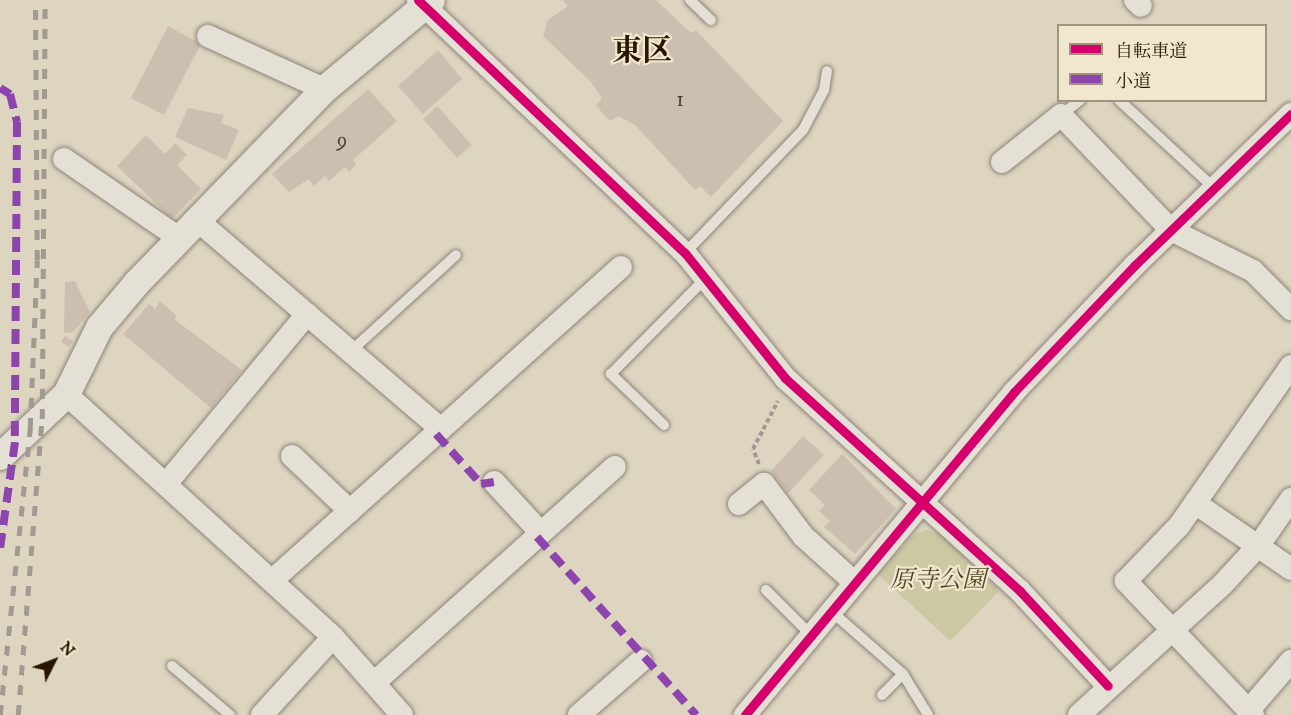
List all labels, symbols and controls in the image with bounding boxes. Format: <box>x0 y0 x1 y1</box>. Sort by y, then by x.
legend <box>1057 24 1267 102</box>
district label: 東区 <box>612 34 672 70</box>
text: 自転車道 <box>1115 41 1187 63</box>
text: 小道 <box>1115 71 1151 93</box>
house number: 1 <box>676 87 684 113</box>
house number: 9 <box>337 128 347 154</box>
park label: 原寺公園 <box>890 567 986 595</box>
north arrow <box>24 631 84 691</box>
text: N <box>56 637 79 661</box>

